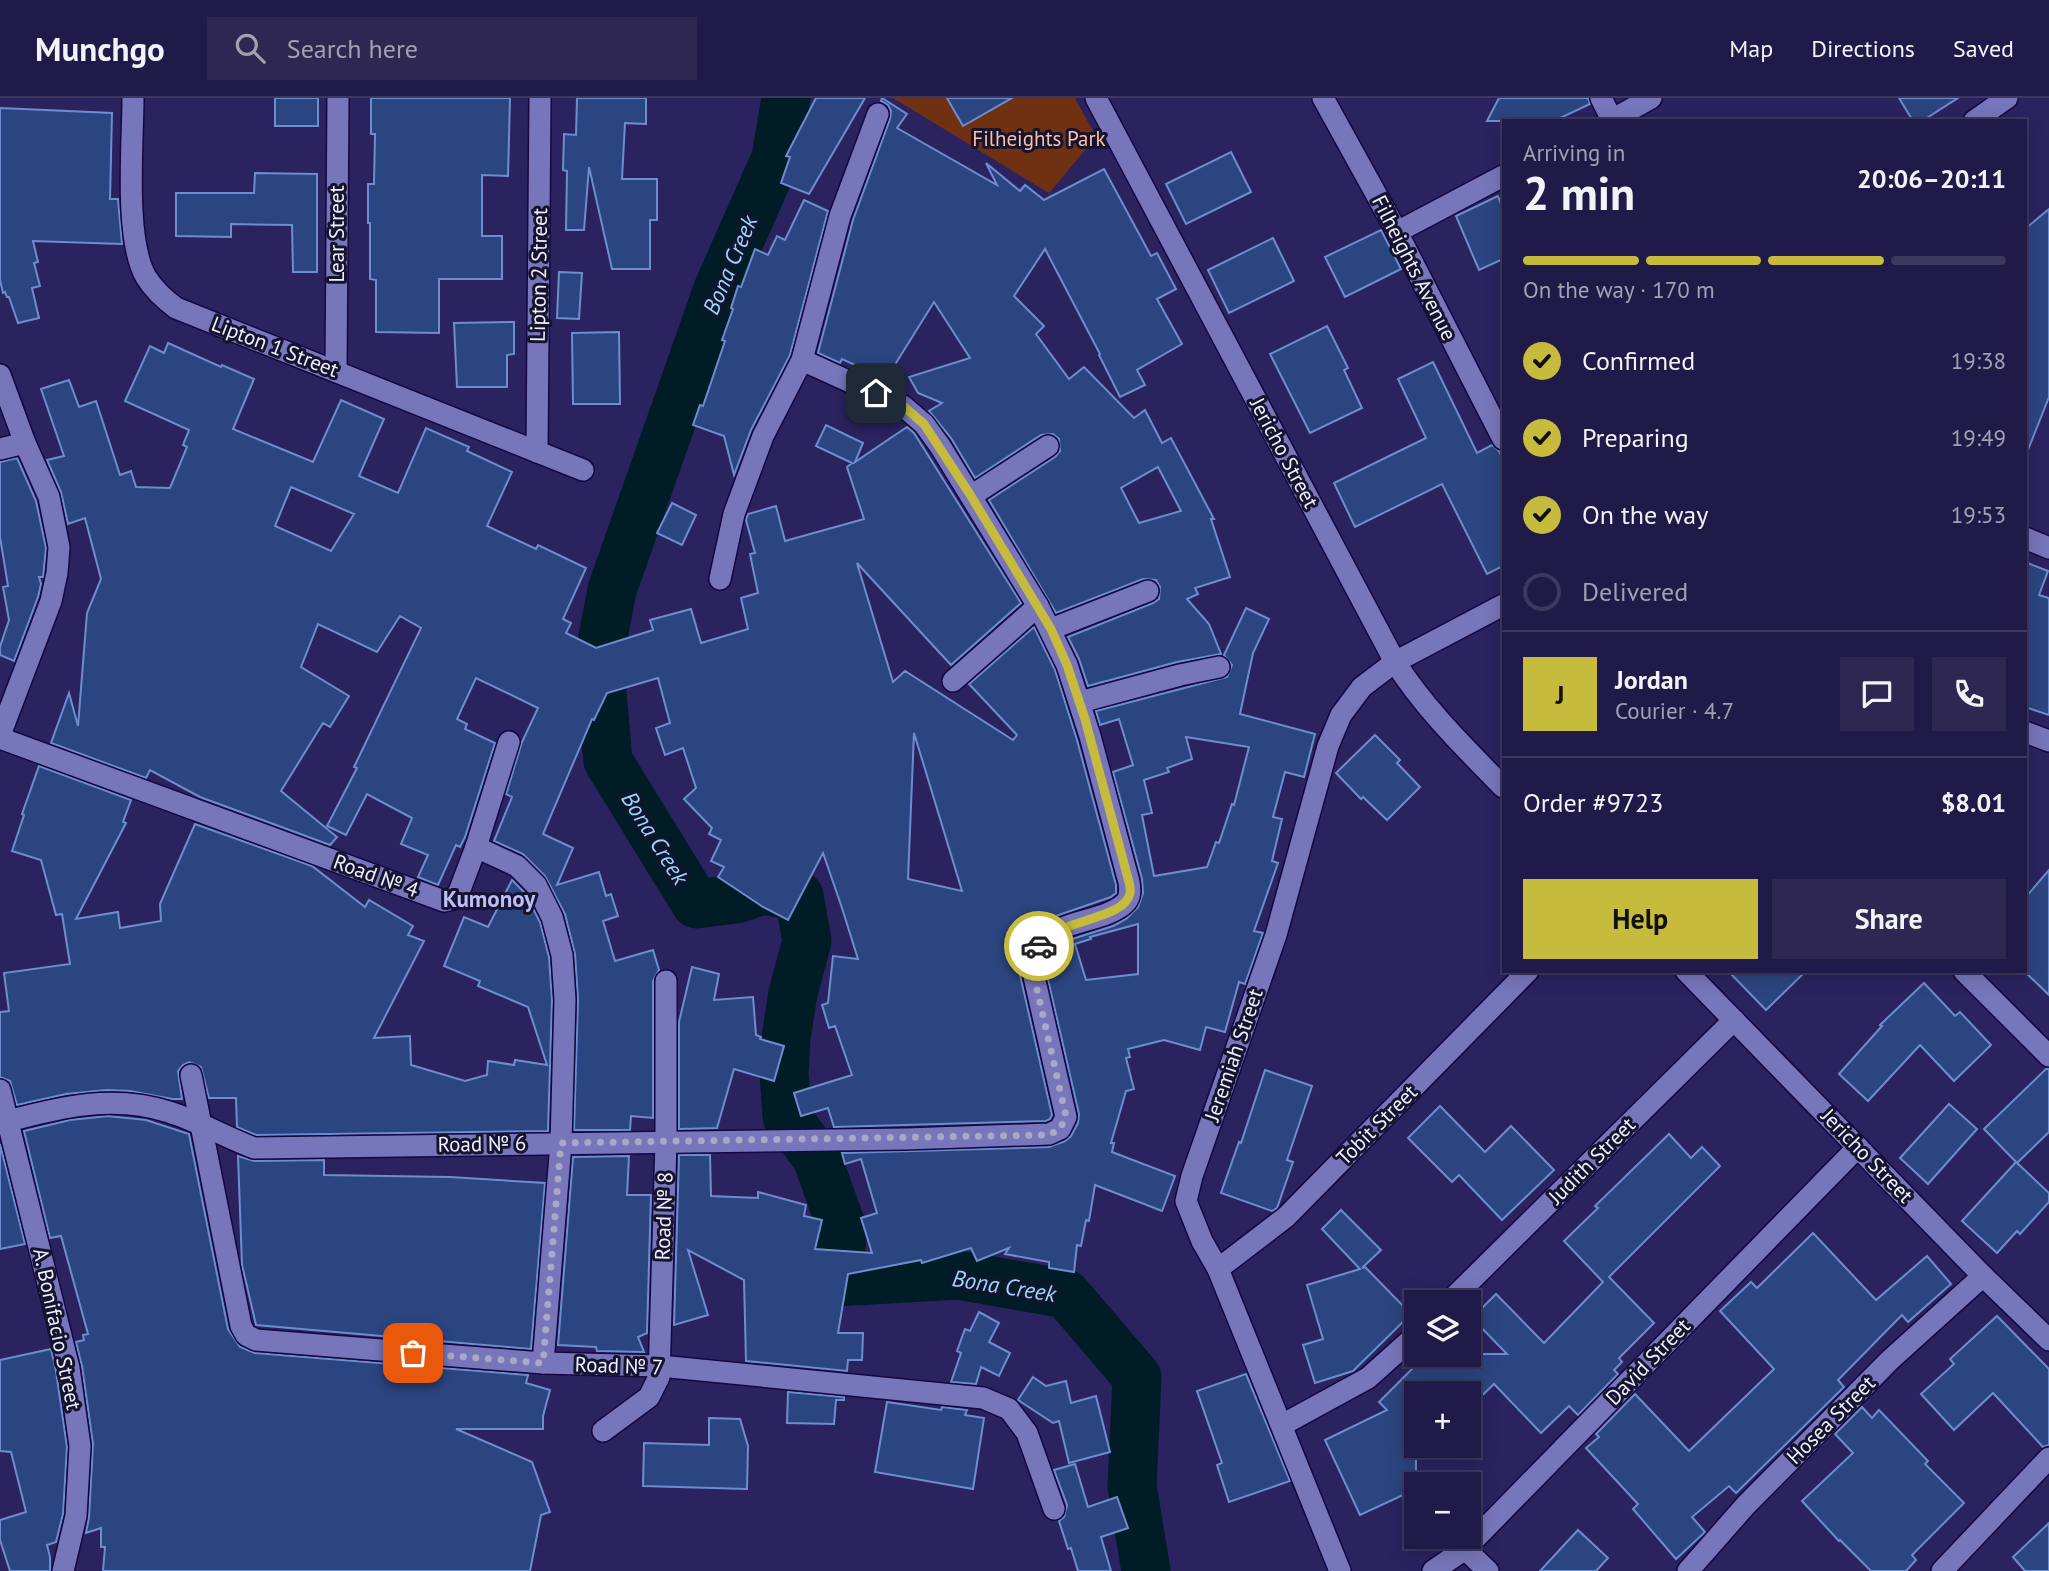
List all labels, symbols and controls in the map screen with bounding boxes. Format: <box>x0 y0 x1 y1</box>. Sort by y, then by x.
search box <box>207 17 697 80</box>
text: Munchgo <box>35 27 165 70</box>
icon: search <box>231 29 269 67</box>
text: Search here <box>287 32 418 65</box>
text: Map <box>1729 33 1773 64</box>
text: Directions <box>1811 33 1915 64</box>
text: Saved <box>1953 33 2014 64</box>
park label: Filheights Park <box>972 125 1106 152</box>
text: Arriving in <box>1523 138 1625 167</box>
text: 20:06–20:11 <box>1857 162 2006 195</box>
text: 2 min <box>1523 163 1635 223</box>
street label: Lear Street <box>323 185 350 283</box>
street label: Filheights Avenue <box>1366 191 1463 345</box>
street label: Lipton 2 Street <box>524 208 553 342</box>
water label: Bona Creek <box>696 209 764 319</box>
text: On the way · 170 m <box>1523 275 1715 304</box>
street label: Lipton 1 Street <box>208 310 342 383</box>
icon: check <box>1523 342 1561 380</box>
text: Confirmed <box>1582 344 1695 377</box>
text: 19:38 <box>1951 346 2006 375</box>
pin <box>846 363 906 423</box>
icon: home <box>857 374 895 412</box>
street label: Jericho Street <box>1244 392 1325 513</box>
icon: check <box>1523 419 1561 457</box>
text: Preparing <box>1582 421 1689 454</box>
text: 19:49 <box>1951 423 2006 452</box>
icon: check <box>1523 496 1561 534</box>
text: On the way <box>1582 498 1708 531</box>
text: 19:53 <box>1951 500 2006 529</box>
text: Delivered <box>1582 575 1688 608</box>
button: chat <box>1840 657 1914 731</box>
button: phone <box>1932 657 2006 731</box>
text: Jordan <box>1615 663 1688 696</box>
text: J <box>1556 678 1564 711</box>
text: Courier · 4.7 <box>1615 696 1734 725</box>
water label: Bona Creek <box>615 786 696 891</box>
text: Order #9723 <box>1523 786 1663 819</box>
text: $8.01 <box>1941 786 2006 819</box>
street label: Road № 4 <box>330 848 422 903</box>
button: Help <box>1523 879 1758 959</box>
button: Share <box>1772 879 2006 959</box>
district label: Kumonoy <box>443 884 536 913</box>
courier <box>1004 911 1074 981</box>
icon: car <box>1020 927 1058 965</box>
street label: Jeremiah Street <box>1198 985 1269 1126</box>
street label: Tobit Street <box>1330 1078 1423 1171</box>
street label: Jericho Street <box>1815 1102 1919 1209</box>
street label: Judith Street <box>1542 1111 1641 1211</box>
street label: Road № 6 <box>437 1129 527 1158</box>
street label: Road № 8 <box>648 1171 679 1261</box>
street label: A. Bonifacio Street <box>27 1246 88 1412</box>
water label: Bona Creek <box>950 1263 1060 1308</box>
map controls <box>1404 1290 1481 1549</box>
button: layers <box>1404 1290 1481 1367</box>
street label: David Street <box>1600 1313 1696 1411</box>
pin <box>383 1323 443 1383</box>
icon: bag <box>394 1334 432 1372</box>
street label: Road № 7 <box>574 1350 664 1381</box>
street label: Hosea Street <box>1781 1370 1881 1470</box>
button: + <box>1404 1381 1481 1458</box>
button: − <box>1404 1472 1481 1549</box>

